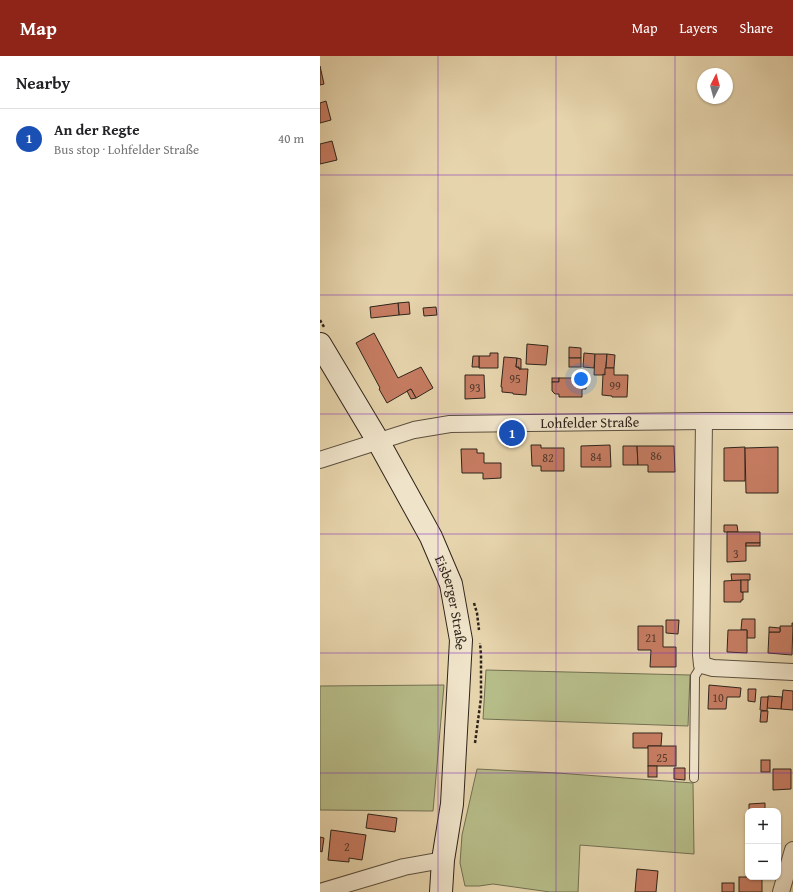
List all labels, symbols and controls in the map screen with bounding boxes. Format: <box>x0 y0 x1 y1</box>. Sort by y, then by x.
text: Map <box>20 14 57 42</box>
text: Map <box>632 18 658 38</box>
text: Layers <box>680 18 718 38</box>
text: Share <box>740 18 773 38</box>
north arrow <box>697 68 733 104</box>
text: Nearby <box>16 70 70 95</box>
text: An der Regte <box>54 119 140 140</box>
text: 1 <box>26 129 32 148</box>
text: 40 m <box>278 129 304 148</box>
text: Bus stop · Lohfelder Straße <box>54 140 199 159</box>
your location <box>571 369 591 389</box>
house number: 95 <box>509 370 521 387</box>
house number: 99 <box>609 377 621 394</box>
house number: 93 <box>469 379 481 396</box>
street label: Lohfelder Straße <box>540 412 640 433</box>
pin: 1 <box>499 418 525 448</box>
house number: 86 <box>650 447 662 464</box>
house number: 84 <box>590 448 602 465</box>
house number: 82 <box>542 449 554 466</box>
house number: 3 <box>733 545 739 562</box>
street label: Eisberger Straße <box>430 552 471 651</box>
house number: 21 <box>645 629 657 646</box>
house number: 10 <box>712 689 724 706</box>
house number: 25 <box>656 749 668 766</box>
map controls <box>745 808 781 880</box>
button: + <box>745 808 781 844</box>
house number: 2 <box>344 838 350 855</box>
button: − <box>745 844 781 880</box>

